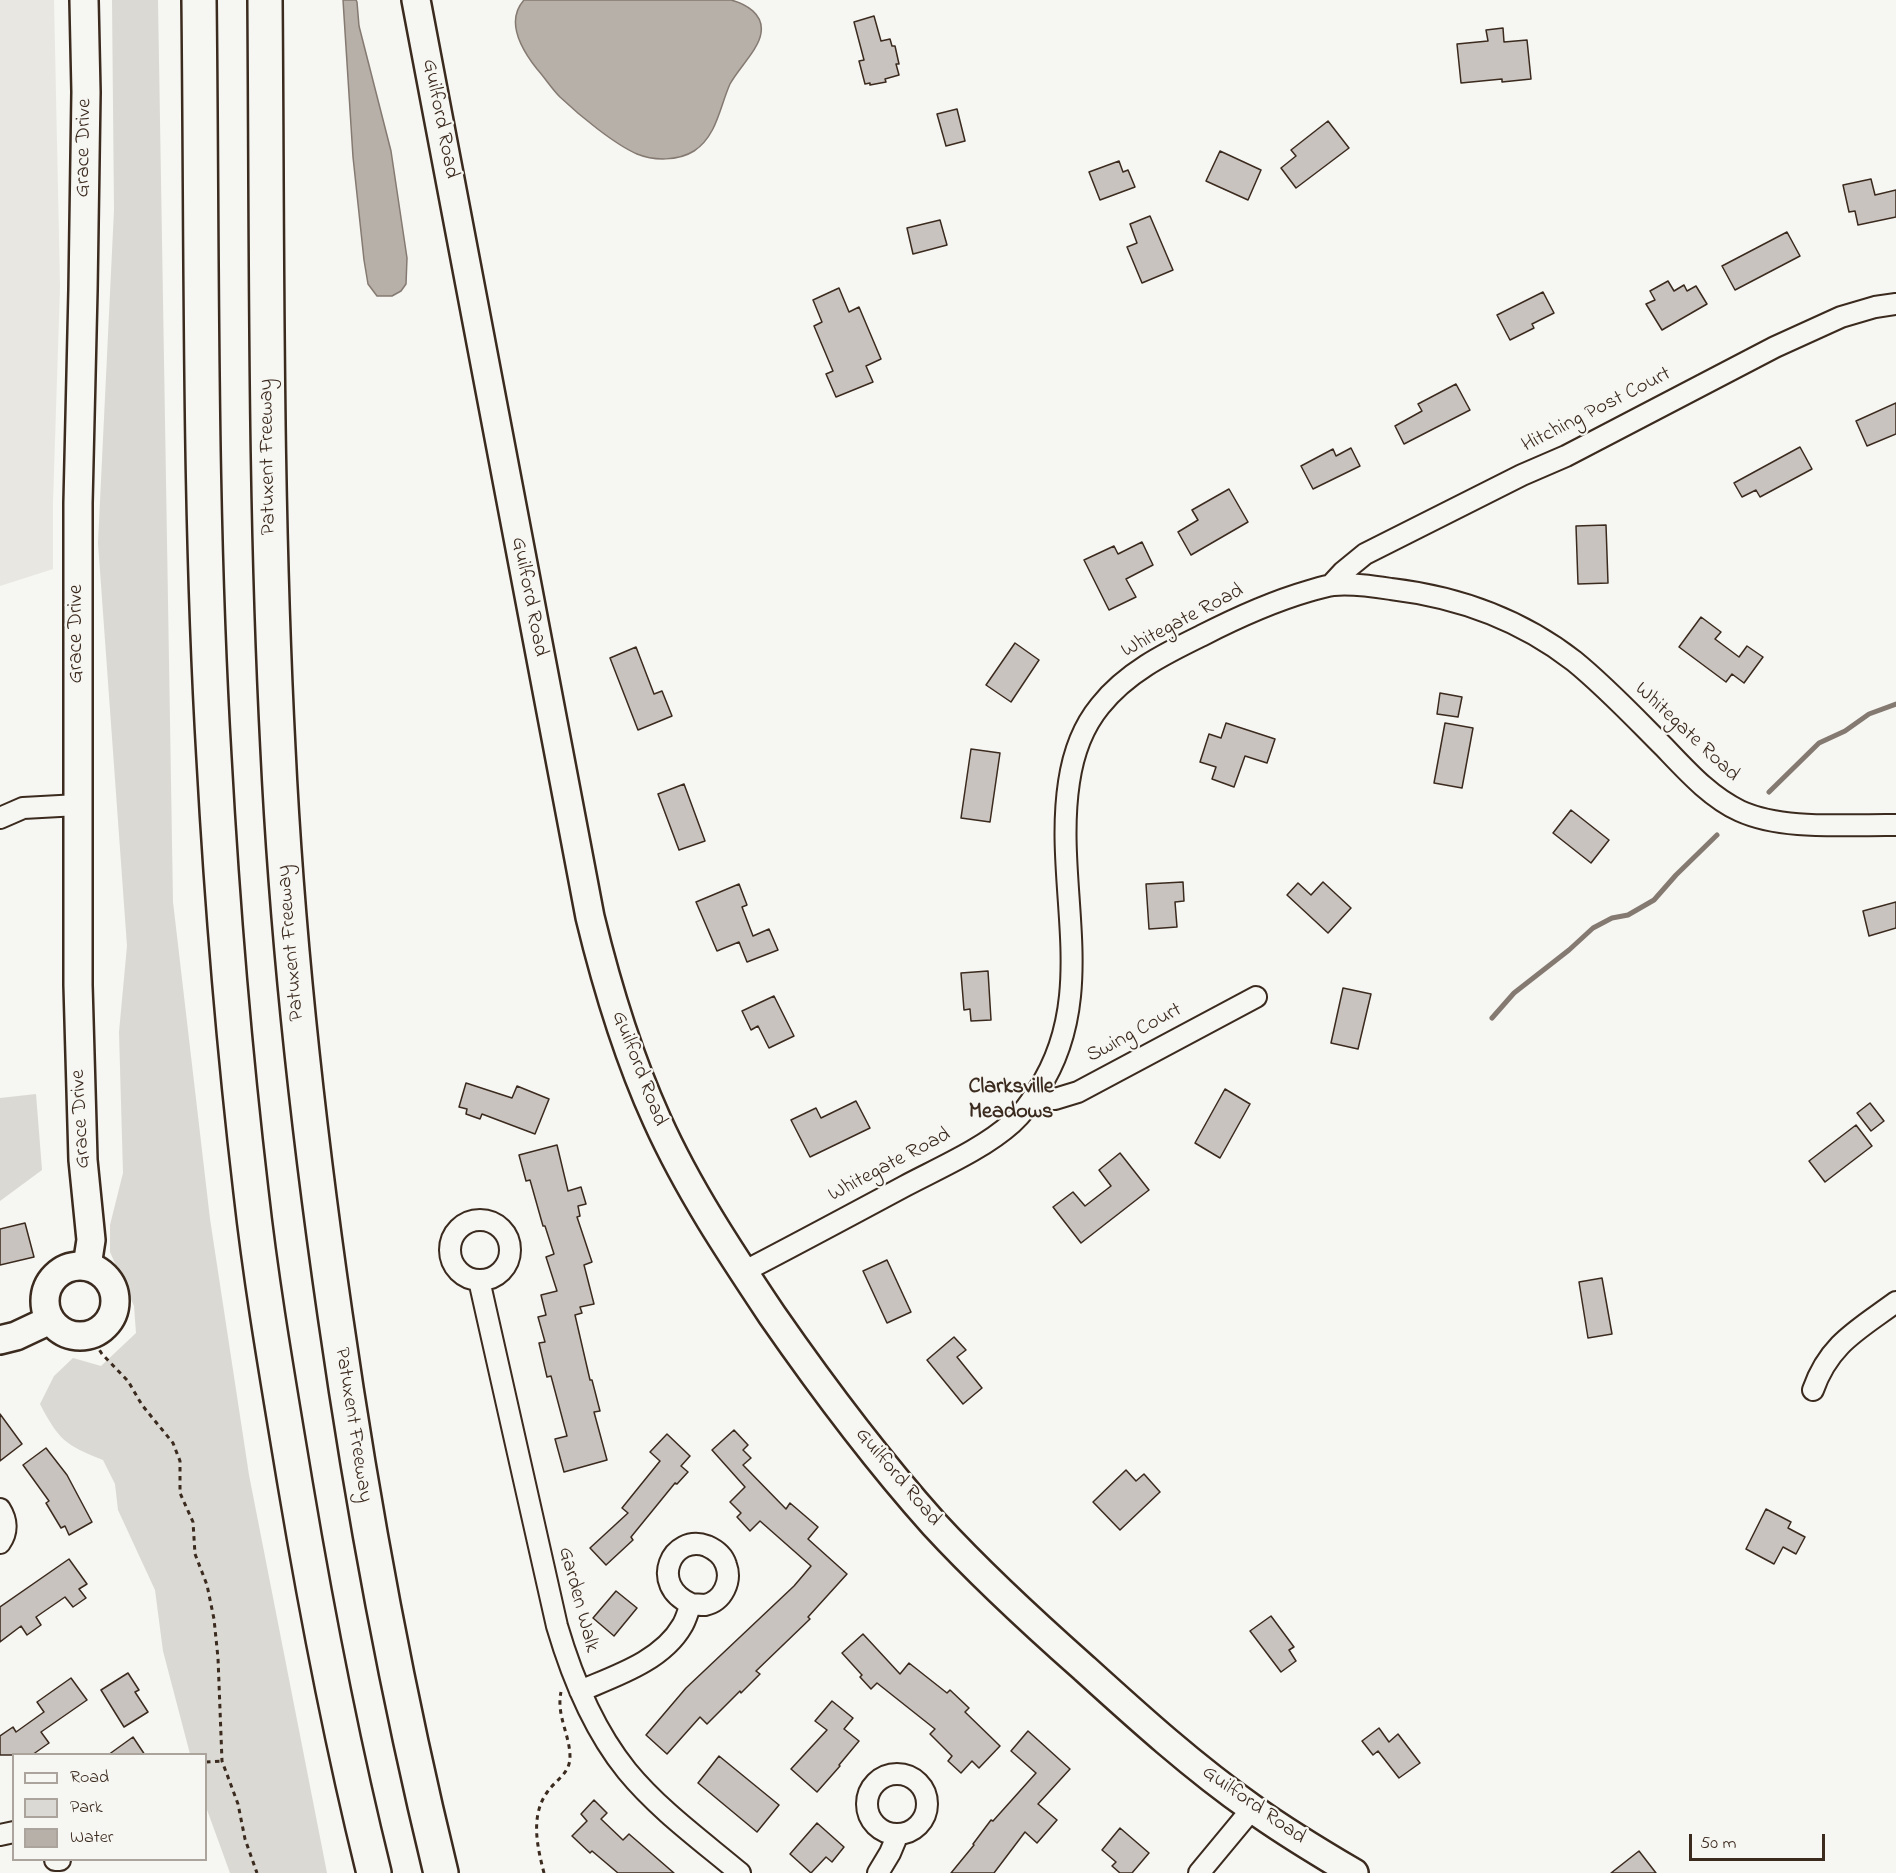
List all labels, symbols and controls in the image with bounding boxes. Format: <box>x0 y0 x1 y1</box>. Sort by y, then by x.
street label: Guilford Road <box>415 57 463 181</box>
street label: Grace Drive <box>72 98 98 198</box>
street label: Hitching Post Court <box>1518 363 1676 459</box>
street label: Patuxent Freeway <box>255 378 283 536</box>
street label: Guilford Road <box>504 535 552 659</box>
street label: Whitegate Road <box>1118 579 1248 665</box>
street label: Grace Drive <box>65 585 91 683</box>
street label: Whitegate Road <box>1628 678 1744 788</box>
street label: Patuxent Freeway <box>273 864 311 1022</box>
street label: Swing Court <box>1083 998 1187 1070</box>
street label: Guilford Road <box>605 1008 671 1130</box>
street label: Grace Drive <box>67 1069 97 1169</box>
district label: Clarksville Meadows <box>968 1075 1054 1126</box>
street label: Whitegate Road <box>825 1123 955 1209</box>
street label: Patuxent Freeway <box>327 1346 377 1504</box>
street label: Guilford Road <box>848 1424 946 1532</box>
street label: Garden Walk <box>551 1544 603 1656</box>
legend <box>12 1753 207 1861</box>
street label: Guilford Road <box>1196 1761 1310 1851</box>
text: Road <box>70 1765 109 1791</box>
text: Park <box>70 1795 103 1821</box>
scale bar <box>1692 1822 1828 1860</box>
text: Water <box>70 1825 113 1851</box>
text: 50 m <box>1700 1831 1737 1857</box>

